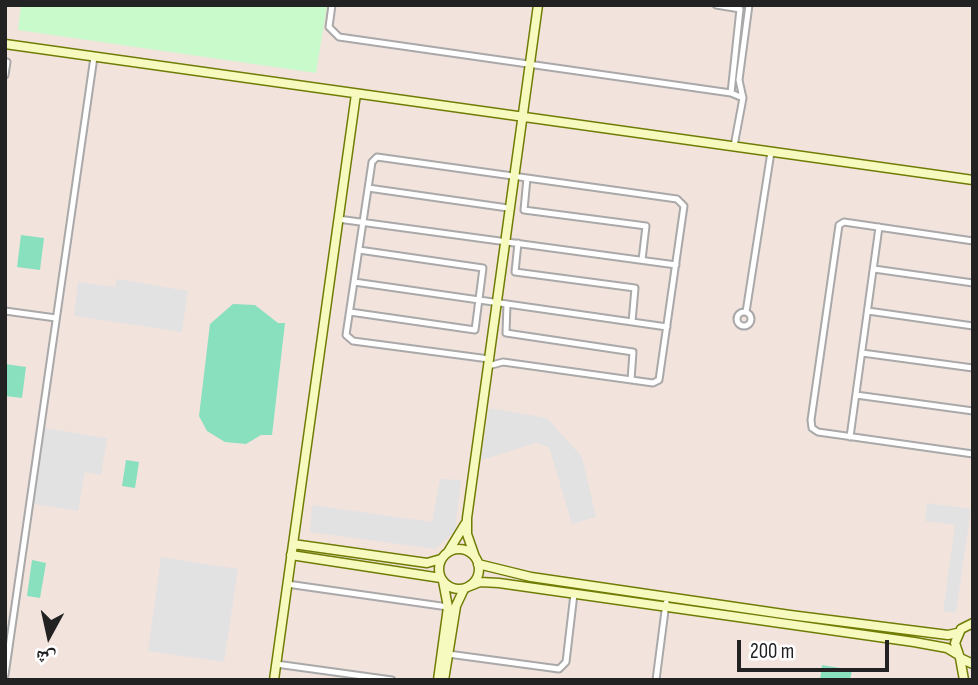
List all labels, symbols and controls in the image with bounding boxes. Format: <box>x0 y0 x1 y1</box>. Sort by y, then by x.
north arrow <box>14 601 84 671</box>
scale bar <box>740 626 892 670</box>
text: 200 m <box>750 639 794 664</box>
text: ش <box>34 645 58 670</box>

